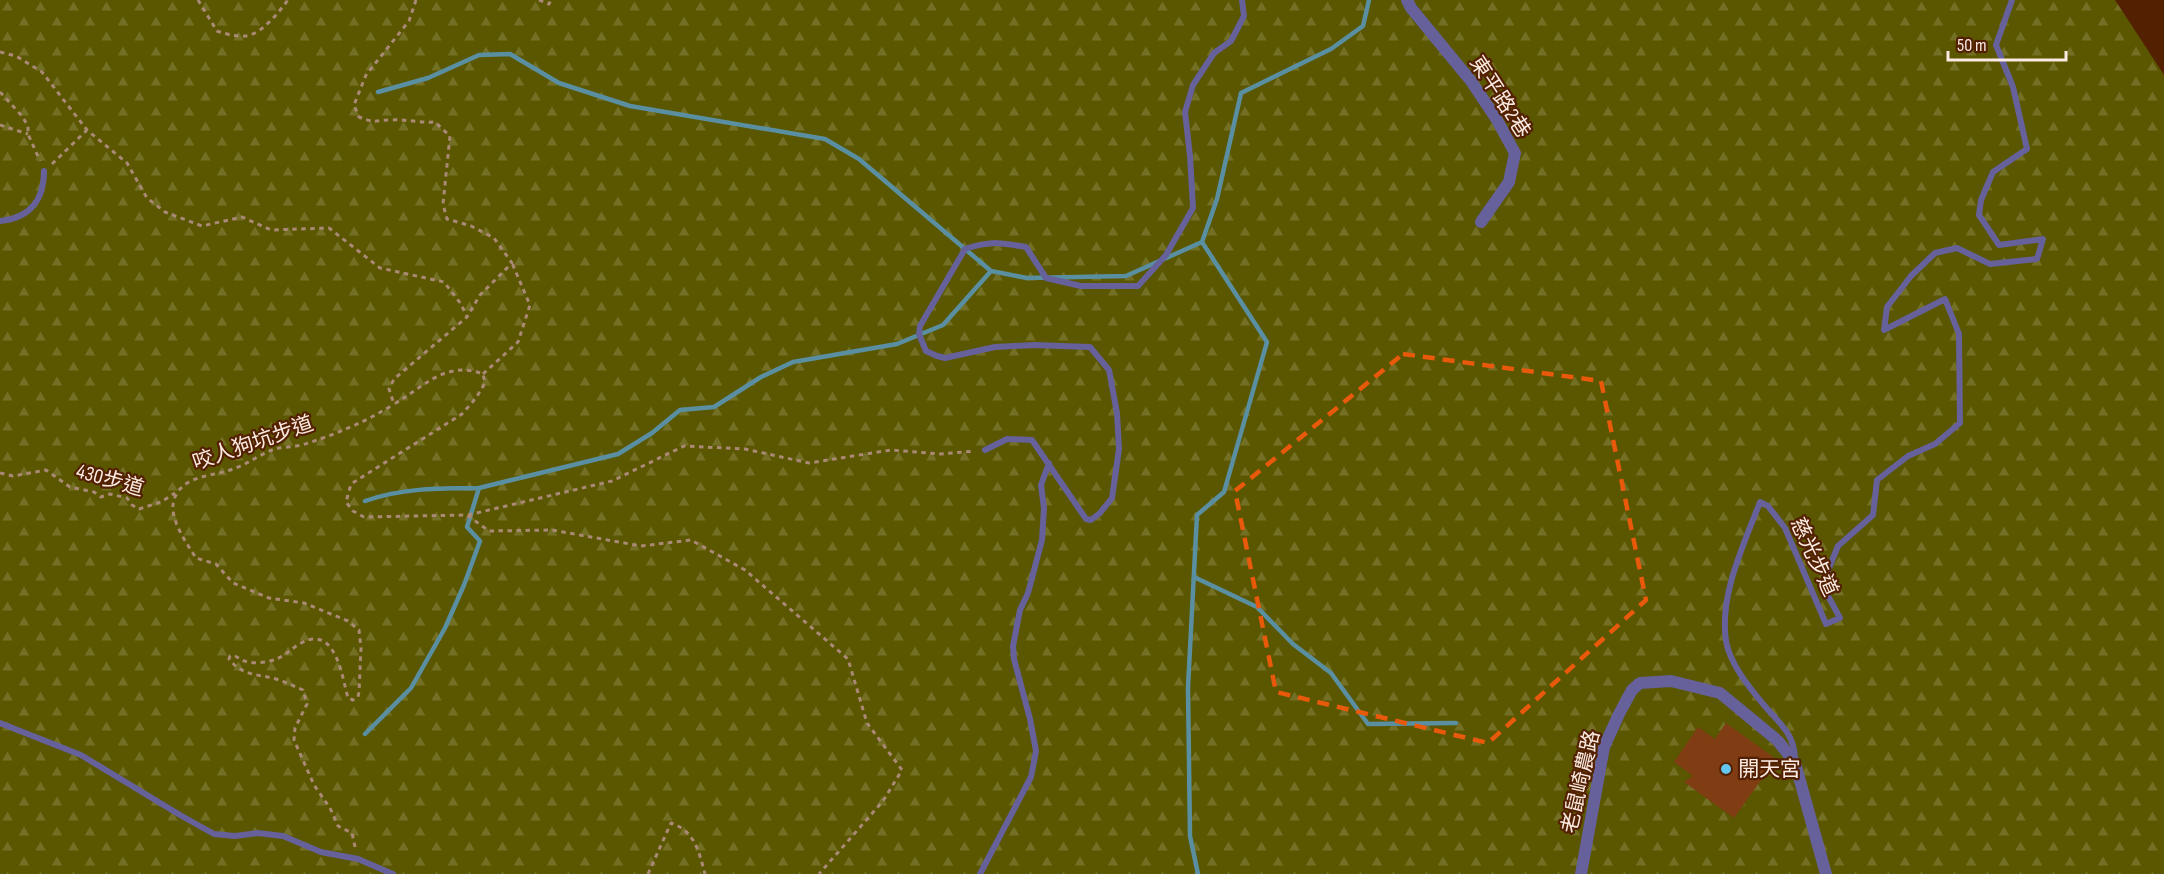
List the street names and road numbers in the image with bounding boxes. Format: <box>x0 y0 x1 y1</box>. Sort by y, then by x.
street label: 東平路2巷 <box>1464 51 1536 143</box>
street label: 咬人狗坑步道 <box>189 411 317 475</box>
street label: 430步道 <box>73 458 147 502</box>
street label: 慈光步道 <box>1785 514 1843 600</box>
street label: 老鼠崎農路 <box>1557 728 1605 836</box>

